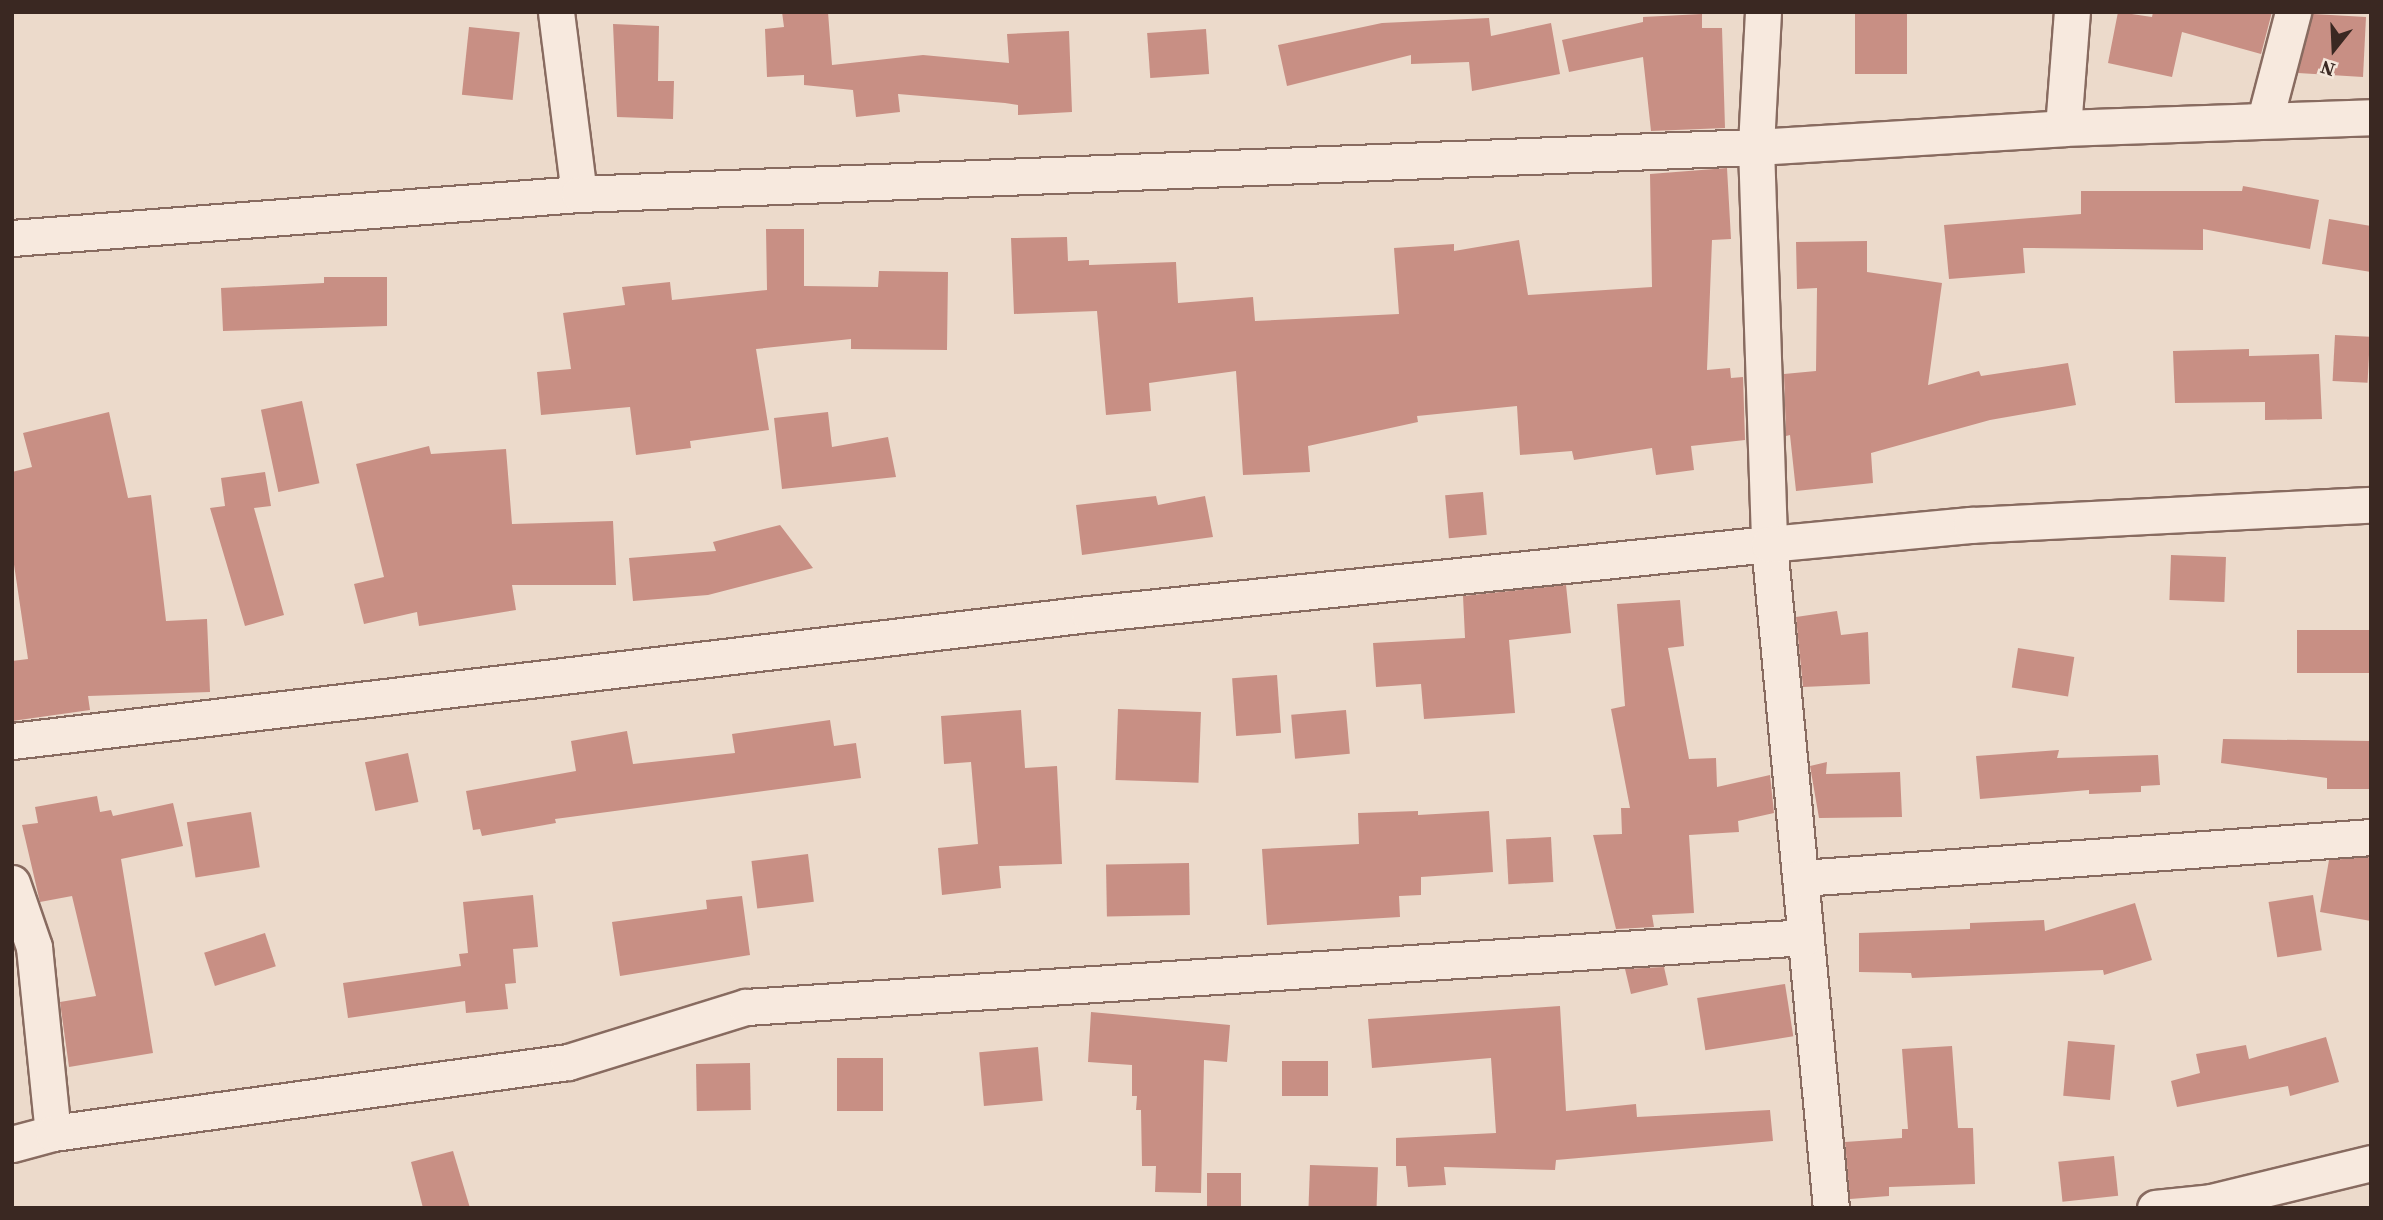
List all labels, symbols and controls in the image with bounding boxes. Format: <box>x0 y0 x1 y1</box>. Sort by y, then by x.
north arrow <box>2299 14 2369 84</box>
text: N <box>2317 54 2338 83</box>

